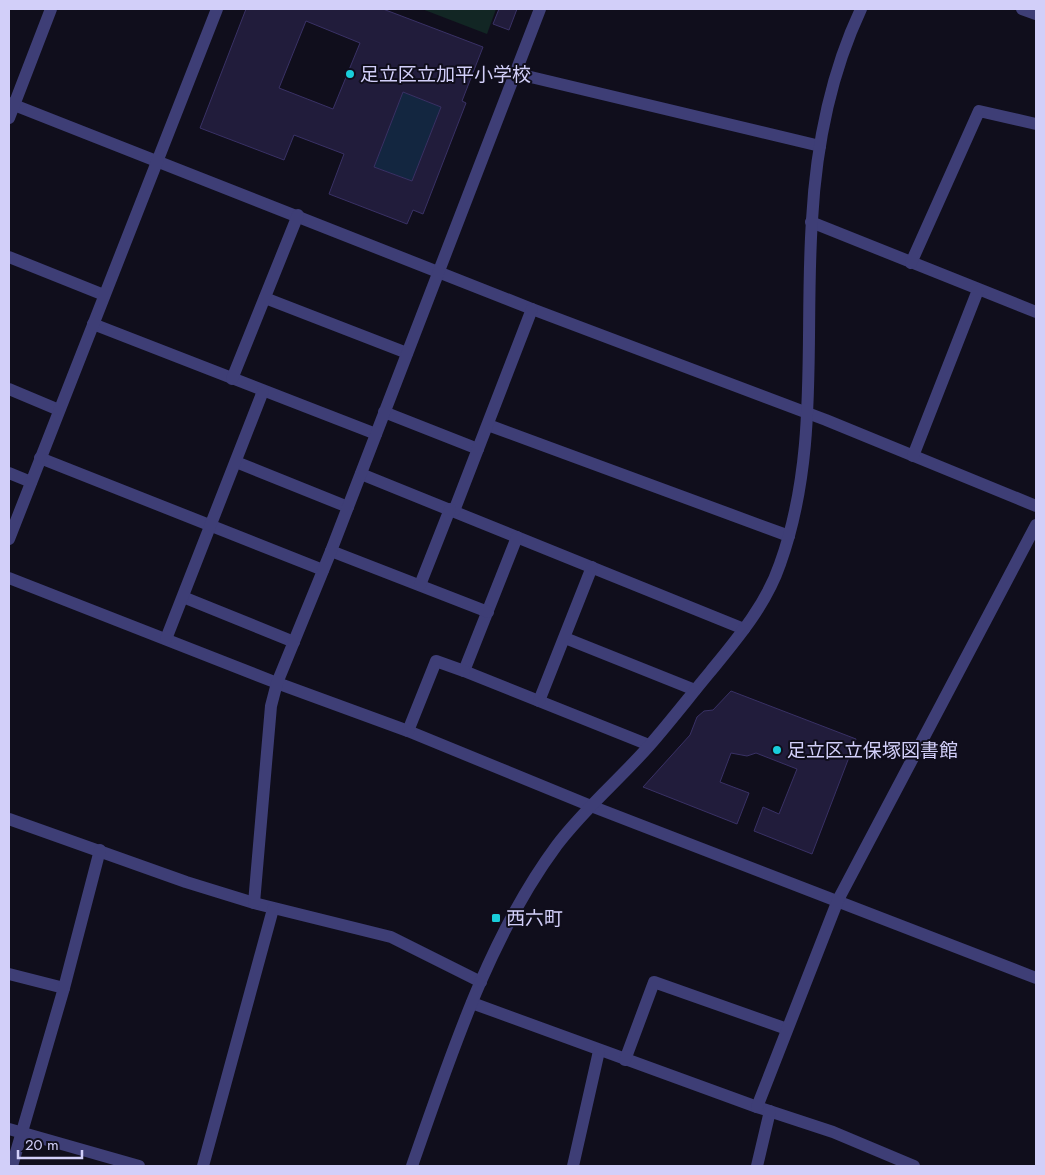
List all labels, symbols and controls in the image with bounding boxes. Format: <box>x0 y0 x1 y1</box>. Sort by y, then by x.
place label: 足立区立加平小学校 <box>360 61 531 88</box>
marker: 足立区立加平小学校 <box>344 68 356 80</box>
place label: 足立区立保塚図書館 <box>787 737 958 764</box>
marker: 足立区立保塚図書館 <box>771 744 783 756</box>
place label: 西六町 <box>506 905 563 932</box>
marker: 西六町 <box>490 912 502 924</box>
scale bar <box>18 1128 81 1160</box>
text: 20 m <box>25 1134 59 1156</box>

